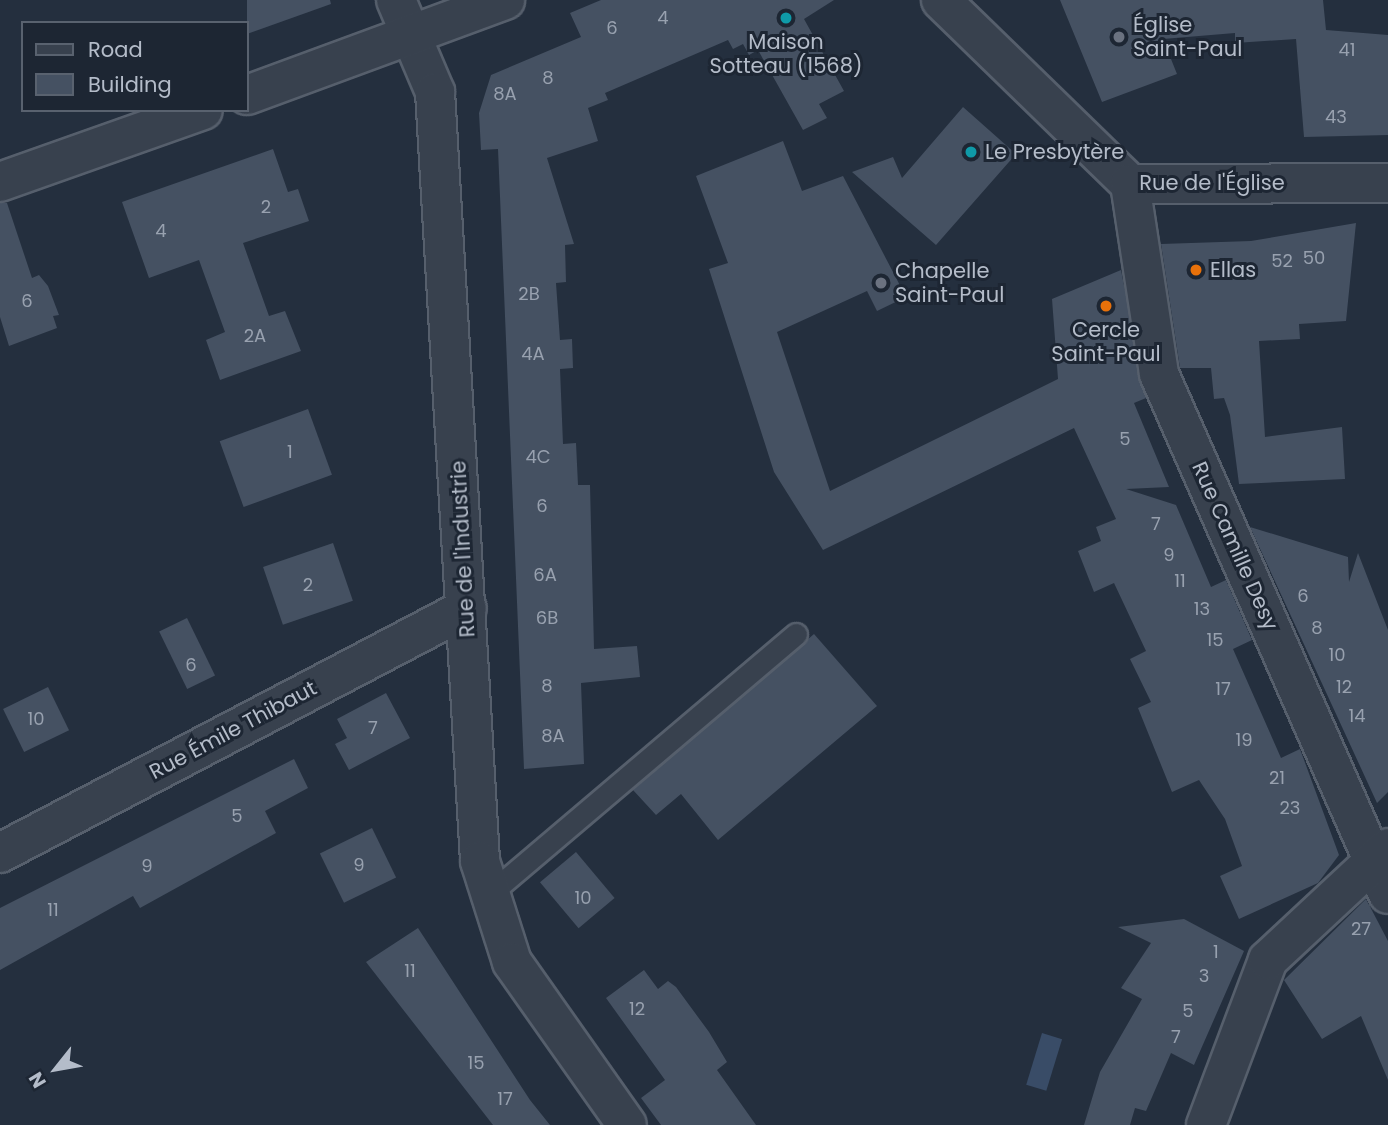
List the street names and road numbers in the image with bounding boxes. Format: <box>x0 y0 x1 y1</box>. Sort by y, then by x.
street label: Rue de l'Église <box>1139 170 1285 196</box>
street label: Rue Camille Desy <box>1187 458 1283 634</box>
street label: Rue de l'Industrie <box>446 460 480 638</box>
street label: Rue Émile Thibaut <box>145 675 321 785</box>

